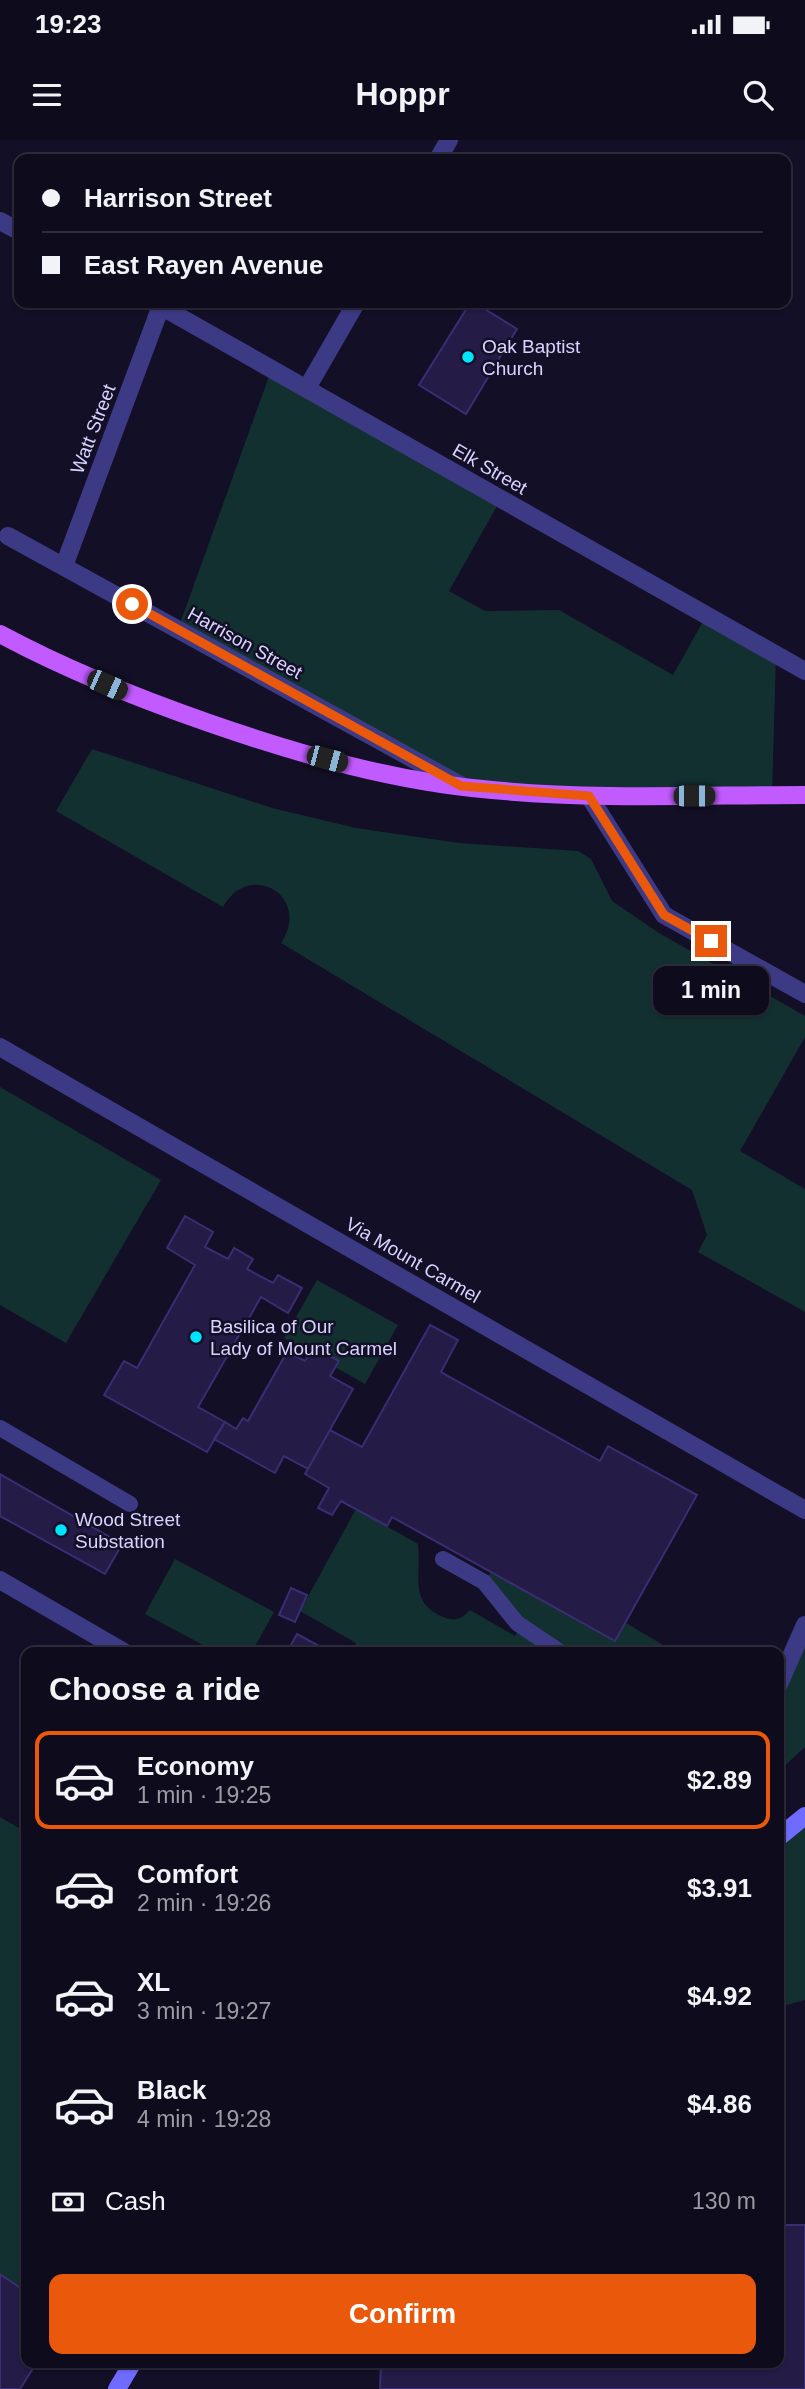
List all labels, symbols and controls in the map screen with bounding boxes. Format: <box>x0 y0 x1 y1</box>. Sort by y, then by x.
text: 19:23 <box>35 9 102 39</box>
icon: menu <box>28 76 66 114</box>
text: Hoppr <box>355 76 450 112</box>
icon: search <box>739 76 777 114</box>
text: Harrison Street <box>84 183 272 213</box>
text: East Rayen Avenue <box>84 250 323 280</box>
place label: Oak Baptist Church <box>482 336 581 379</box>
marker: Oak Baptist Church <box>460 349 476 365</box>
street label: Watt Street <box>66 381 120 477</box>
street label: Elk Street <box>449 439 532 499</box>
route start <box>116 588 148 620</box>
street label: Harrison Street <box>184 603 307 684</box>
car <box>84 667 131 703</box>
car <box>304 743 351 775</box>
car <box>674 786 716 807</box>
route end <box>695 925 727 957</box>
callout: 1 min <box>653 966 769 1014</box>
text: 1 min <box>681 977 741 1003</box>
street label: Via Mount Carmel <box>342 1213 484 1307</box>
place label: Basilica of Our Lady of Mount Carmel <box>210 1316 397 1359</box>
marker: Basilica of Our Lady of Mount Carmel <box>188 1329 204 1345</box>
place label: Wood Street Substation <box>75 1509 181 1552</box>
marker: Wood Street Substation <box>53 1522 69 1538</box>
text: Choose a ride <box>49 1671 261 1707</box>
icon: car <box>53 1749 116 1812</box>
text: Economy <box>137 1751 254 1781</box>
text: $2.89 <box>687 1765 752 1795</box>
text: 1 min · 19:25 <box>137 1782 271 1808</box>
icon: car <box>53 1857 116 1920</box>
text: Comfort <box>137 1859 238 1889</box>
text: $3.91 <box>687 1873 752 1903</box>
text: 2 min · 19:26 <box>137 1890 271 1916</box>
icon: car <box>53 1965 116 2028</box>
text: XL <box>137 1967 170 1997</box>
text: $4.92 <box>687 1981 752 2011</box>
text: 3 min · 19:27 <box>137 1998 271 2024</box>
icon: car <box>53 2073 116 2136</box>
text: Black <box>137 2075 206 2105</box>
text: $4.86 <box>687 2089 752 2119</box>
text: 4 min · 19:28 <box>137 2106 271 2132</box>
icon: cash <box>49 2183 87 2221</box>
text: Cash <box>105 2186 166 2216</box>
text: 130 m <box>692 2188 756 2214</box>
button: Confirm <box>49 2274 756 2354</box>

